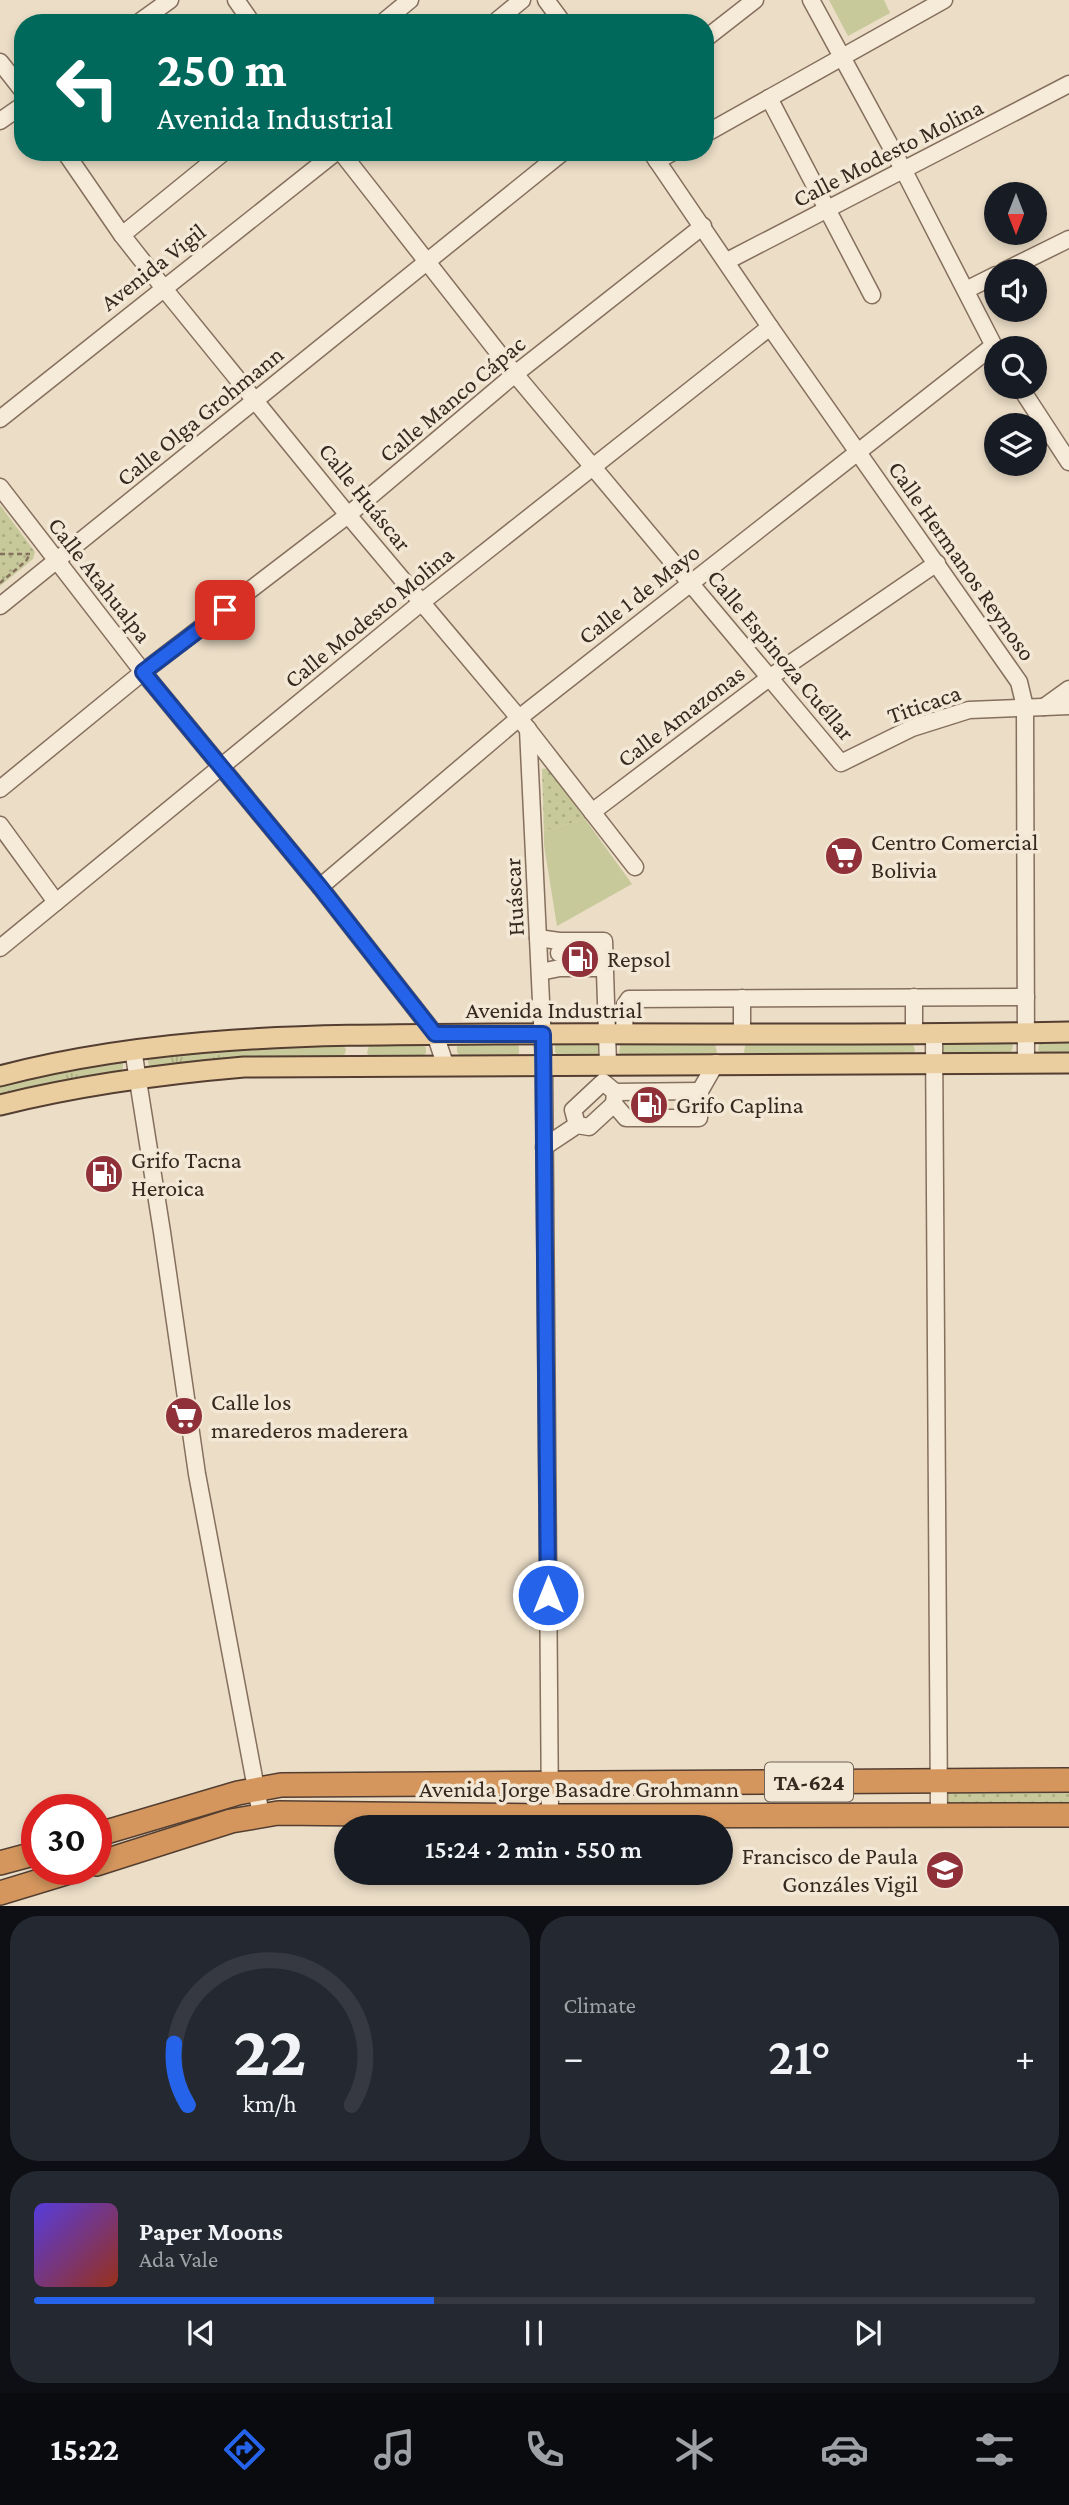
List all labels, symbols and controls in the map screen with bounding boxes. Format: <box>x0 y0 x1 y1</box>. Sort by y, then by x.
icon: left <box>42 42 133 133</box>
text: 250 m <box>157 42 287 97</box>
street label: Calle Modesto Molina <box>788 93 987 212</box>
text: Avenida Industrial <box>157 100 393 136</box>
north arrow <box>984 182 1046 245</box>
map controls <box>984 182 1047 476</box>
street label: Avenida Vigil <box>95 217 211 316</box>
button: sound <box>984 259 1047 322</box>
street label: Calle Manco Cápac <box>373 330 530 467</box>
button: search <box>984 336 1047 399</box>
street label: Calle Olga Grohmann <box>111 340 288 491</box>
button: layers <box>984 413 1047 476</box>
street label: Calle Huáscar <box>314 437 418 557</box>
street label: Calle Hermanos Reynoso <box>883 456 1042 666</box>
street label: Calle Atahualpa <box>43 512 158 648</box>
street label: Calle 1 de Mayo <box>573 538 705 649</box>
street label: Calle Modesto Molina <box>279 540 459 693</box>
street label: Calle Espinoza Cuéllar <box>702 564 861 746</box>
pin <box>195 580 255 640</box>
icon: arrive <box>206 591 244 629</box>
street label: Calle Amazonas <box>612 659 750 772</box>
street label: Titicaca <box>884 678 964 729</box>
place label: Centro Comercial Bolivia <box>871 828 1038 883</box>
supermarket icon: Centro Comercial Bolivia <box>823 835 865 877</box>
street label: Huáscar <box>498 857 529 937</box>
fuel station icon: Repsol <box>559 938 601 980</box>
place label: Repsol <box>607 945 671 972</box>
street label: Avenida Industrial <box>465 996 643 1023</box>
fuel station icon: Grifo Caplina <box>628 1084 670 1126</box>
place label: Grifo Caplina <box>676 1091 804 1118</box>
place label: Grifo Tacna Heroica <box>131 1146 242 1201</box>
fuel station icon: Grifo Tacna Heroica <box>83 1153 125 1195</box>
place label: Calle los marederos maderera <box>211 1388 408 1443</box>
supermarket icon: Calle los marederos maderera <box>163 1395 205 1437</box>
position arrow <box>511 1558 585 1632</box>
road number: TA-624 <box>765 1763 853 1802</box>
street label: Avenida Jorge Basadre Grohmann <box>419 1775 739 1802</box>
speed limit sign: 30 <box>21 1794 112 1885</box>
text: 15:24 · 2 min · 550 m <box>425 1835 642 1864</box>
place label: Francisco de Paula Gonzáles Vigil <box>742 1842 918 1897</box>
school or university icon: Francisco de Paula Gonzáles Vigil <box>924 1849 966 1891</box>
text: Climate <box>564 1992 636 2018</box>
text: 22 <box>233 2010 306 2091</box>
text: 21° <box>768 2027 831 2085</box>
text: − <box>564 2036 584 2078</box>
text: + <box>1015 2036 1035 2078</box>
text: km/h <box>243 2089 297 2116</box>
text: Paper Moons <box>139 2217 283 2246</box>
text: Ada Vale <box>139 2246 218 2272</box>
icon: previous <box>182 2314 220 2352</box>
icon: pause <box>515 2314 553 2352</box>
icon: next <box>849 2314 887 2352</box>
icon: directions <box>220 2425 269 2474</box>
icon: music <box>370 2425 419 2474</box>
icon: phone <box>520 2425 569 2474</box>
icon: climate <box>670 2425 719 2474</box>
icon: car <box>820 2425 869 2474</box>
icon: filters <box>970 2425 1019 2474</box>
text: 15:22 <box>50 2431 119 2467</box>

